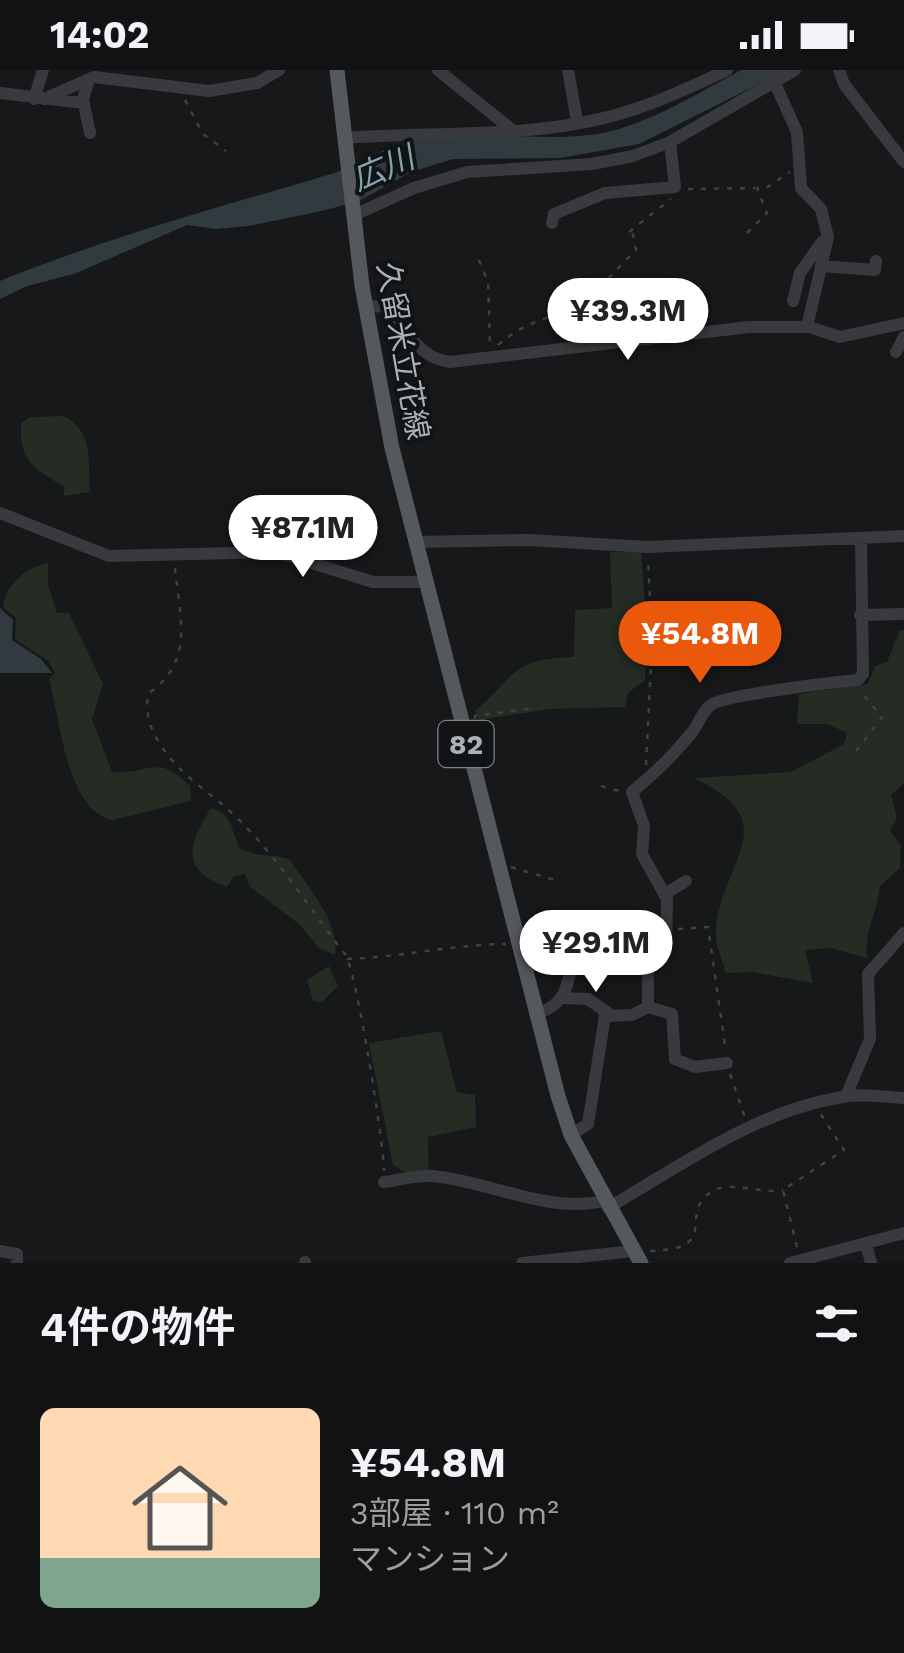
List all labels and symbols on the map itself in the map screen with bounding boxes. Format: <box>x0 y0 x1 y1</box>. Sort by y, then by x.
water label: 広川 <box>346 137 423 198</box>
street label: 久留米立花線 <box>371 259 436 443</box>
pin: ¥39.3M <box>547 278 709 363</box>
pin: ¥87.1M <box>222 495 384 580</box>
pin: ¥54.8M <box>619 601 781 686</box>
road number: 82 <box>438 721 494 767</box>
pin: ¥29.1M <box>515 910 677 995</box>

